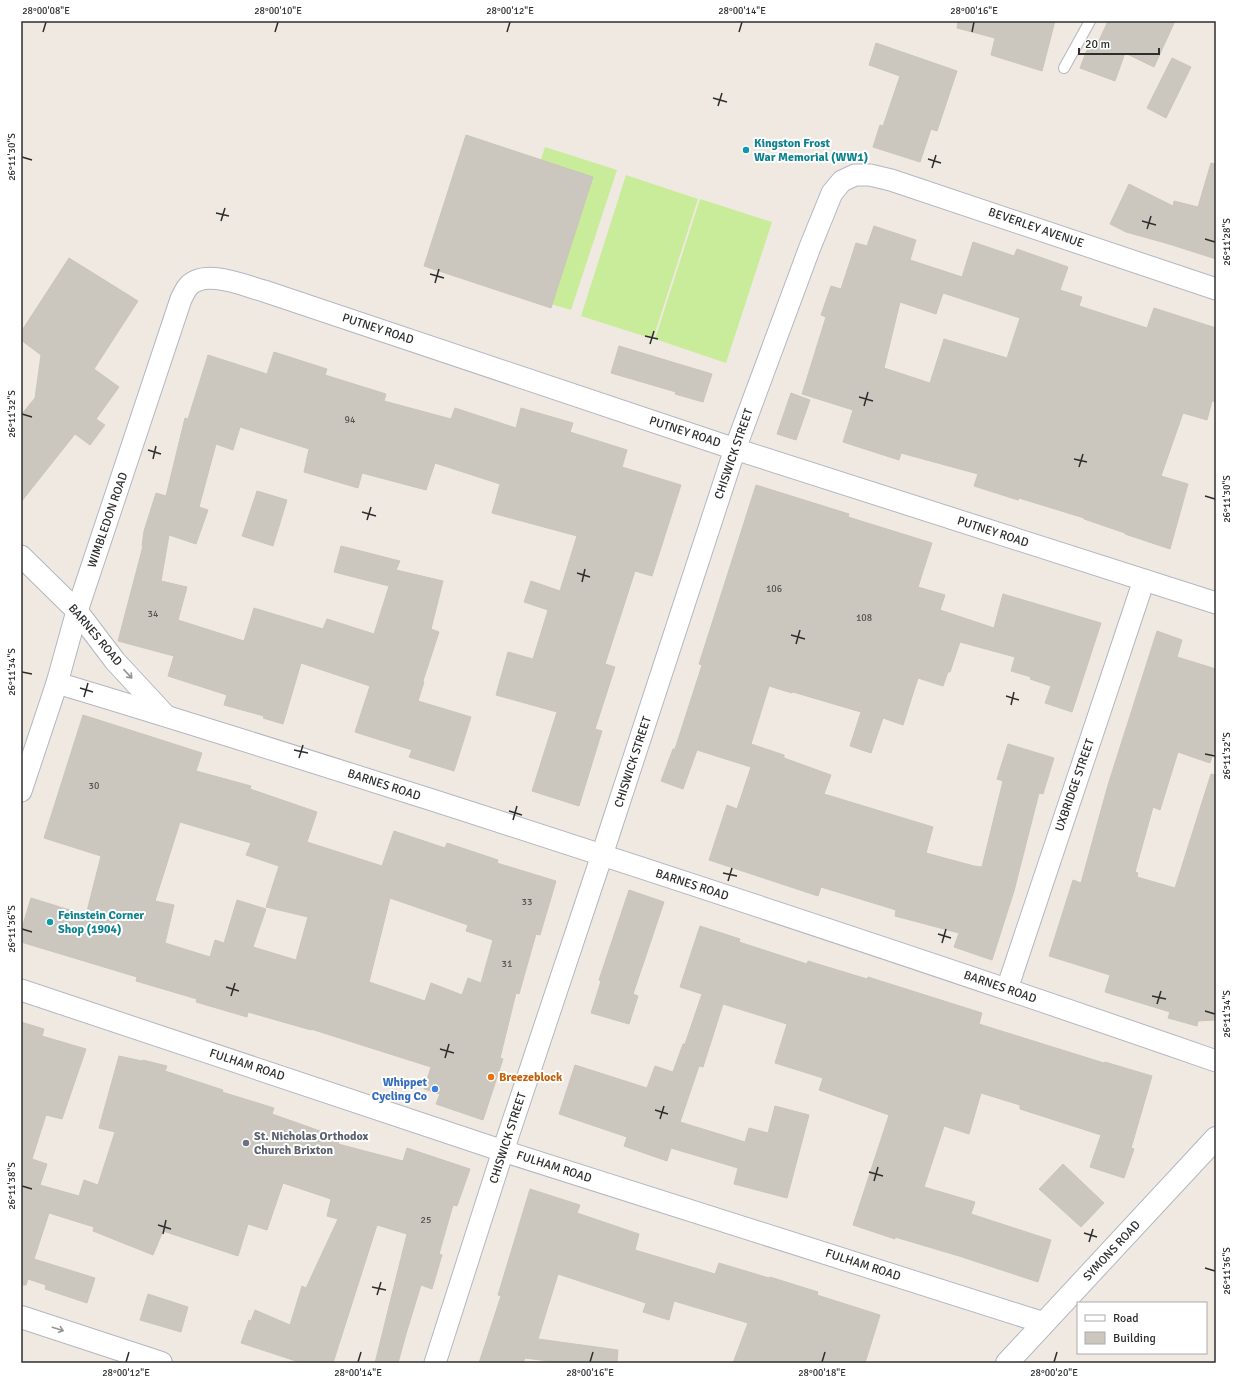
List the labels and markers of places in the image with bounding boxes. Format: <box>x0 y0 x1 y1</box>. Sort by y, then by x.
place label: Kingston Frost War Memorial (WW1) <box>754 136 868 165</box>
marker: Kingston Frost War Memorial (WW1) <box>741 145 751 155</box>
place label: Feinstein Corner Shop (1904) <box>58 908 144 937</box>
marker: Feinstein Corner Shop (1904) <box>45 917 55 927</box>
place label: Breezeblock <box>499 1070 563 1085</box>
marker: Breezeblock <box>486 1072 496 1082</box>
place label: Whippet Cycling Co <box>372 1075 427 1104</box>
marker: Whippet Cycling Co <box>430 1084 440 1094</box>
place label: St. Nicholas Orthodox Church Brixton <box>254 1129 369 1158</box>
marker: St. Nicholas Orthodox Church Brixton <box>241 1138 251 1148</box>

